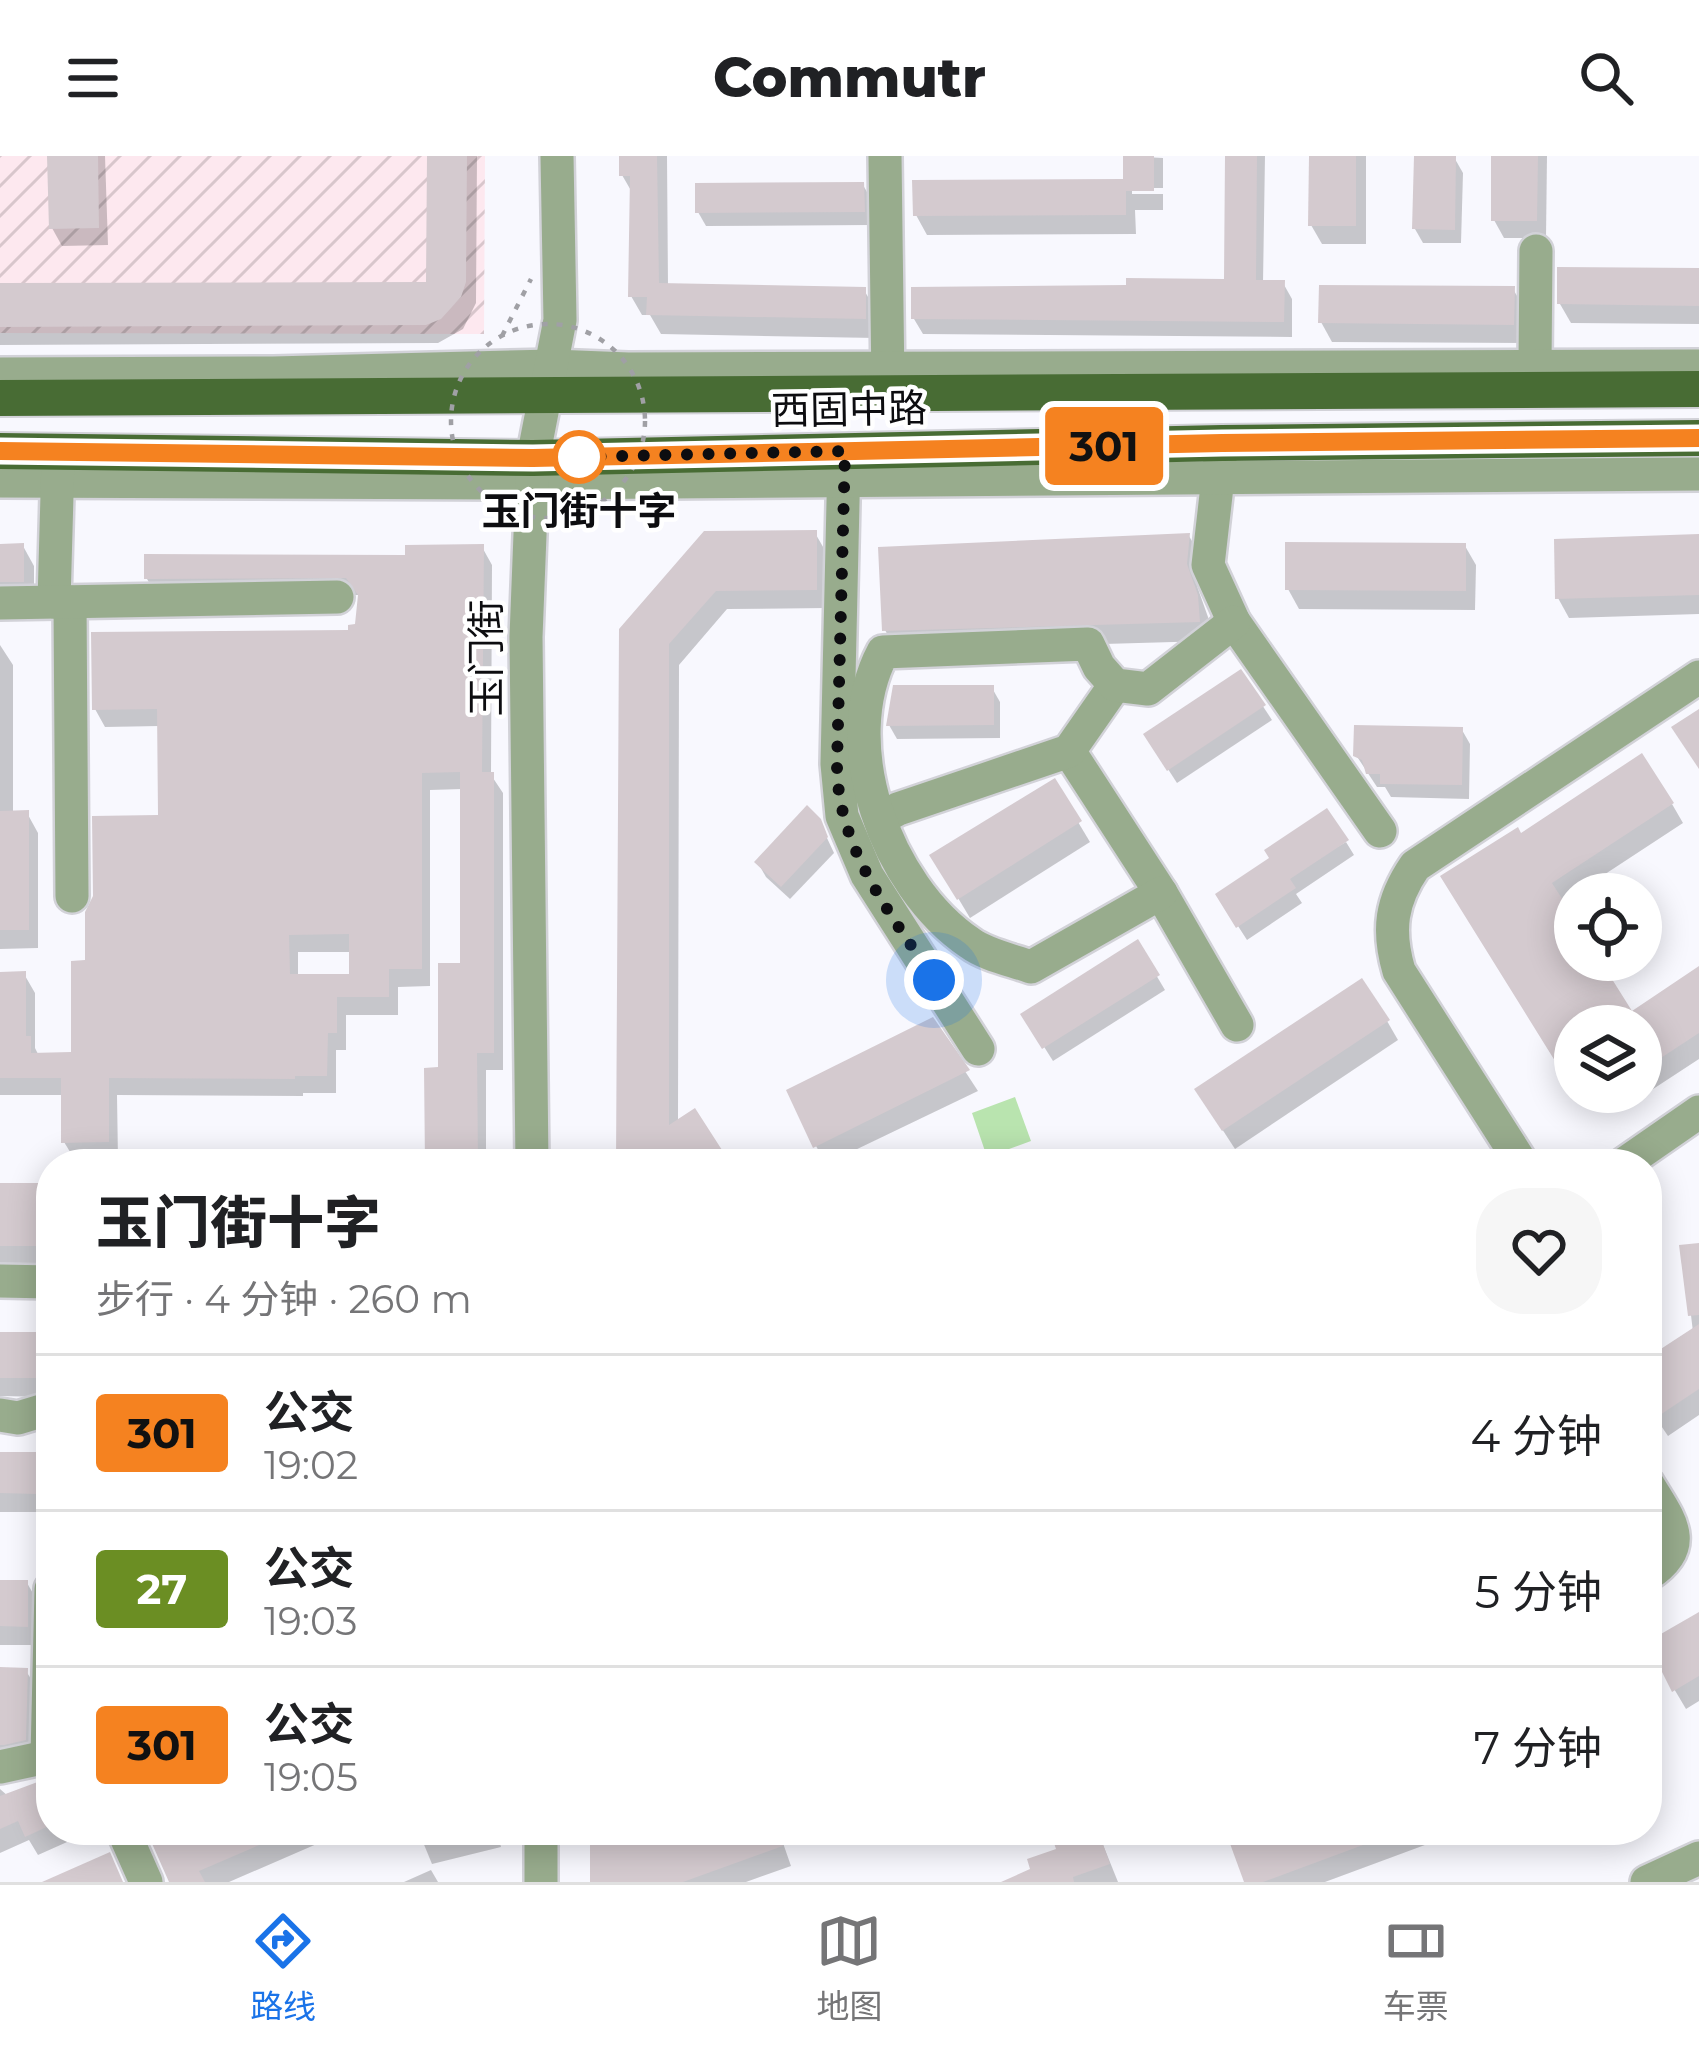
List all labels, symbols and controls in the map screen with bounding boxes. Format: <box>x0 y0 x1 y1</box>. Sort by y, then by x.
icon: menu <box>60 45 126 111</box>
text: Commutr <box>713 45 986 111</box>
icon: search <box>1573 45 1639 111</box>
street label: 西固中路 <box>771 384 927 434</box>
line badge: 301 <box>1035 407 1173 485</box>
text: 301 <box>1069 420 1139 472</box>
marker: 玉门街十字 <box>554 432 604 482</box>
place label: 玉门街十字 <box>481 487 677 535</box>
street label: 玉门街 <box>462 599 510 717</box>
map controls <box>1554 873 1662 1113</box>
button: locate <box>1554 873 1662 981</box>
your location <box>904 950 964 1010</box>
button: layers <box>1554 1005 1662 1113</box>
text: 玉门街十字 <box>96 1188 381 1257</box>
button: heart <box>1476 1188 1602 1314</box>
text: 步行 · 4 分钟 · 260 m <box>96 1275 472 1323</box>
text: 公交 <box>264 1384 354 1439</box>
text: 301 <box>127 1407 197 1459</box>
text: 4 分钟 <box>1470 1408 1602 1463</box>
text: 19:02 <box>264 1441 358 1489</box>
text: 公交 <box>264 1540 354 1595</box>
text: 27 <box>137 1563 187 1615</box>
text: 5 分钟 <box>1475 1564 1602 1619</box>
text: 19:03 <box>264 1597 358 1645</box>
text: 公交 <box>264 1696 354 1751</box>
text: 301 <box>127 1719 197 1771</box>
text: 7 分钟 <box>1474 1720 1602 1775</box>
text: 19:05 <box>264 1753 358 1801</box>
tab: 路线 <box>250 1908 316 2028</box>
tab: 地图 <box>816 1908 882 2028</box>
tab: 车票 <box>1383 1908 1449 2028</box>

